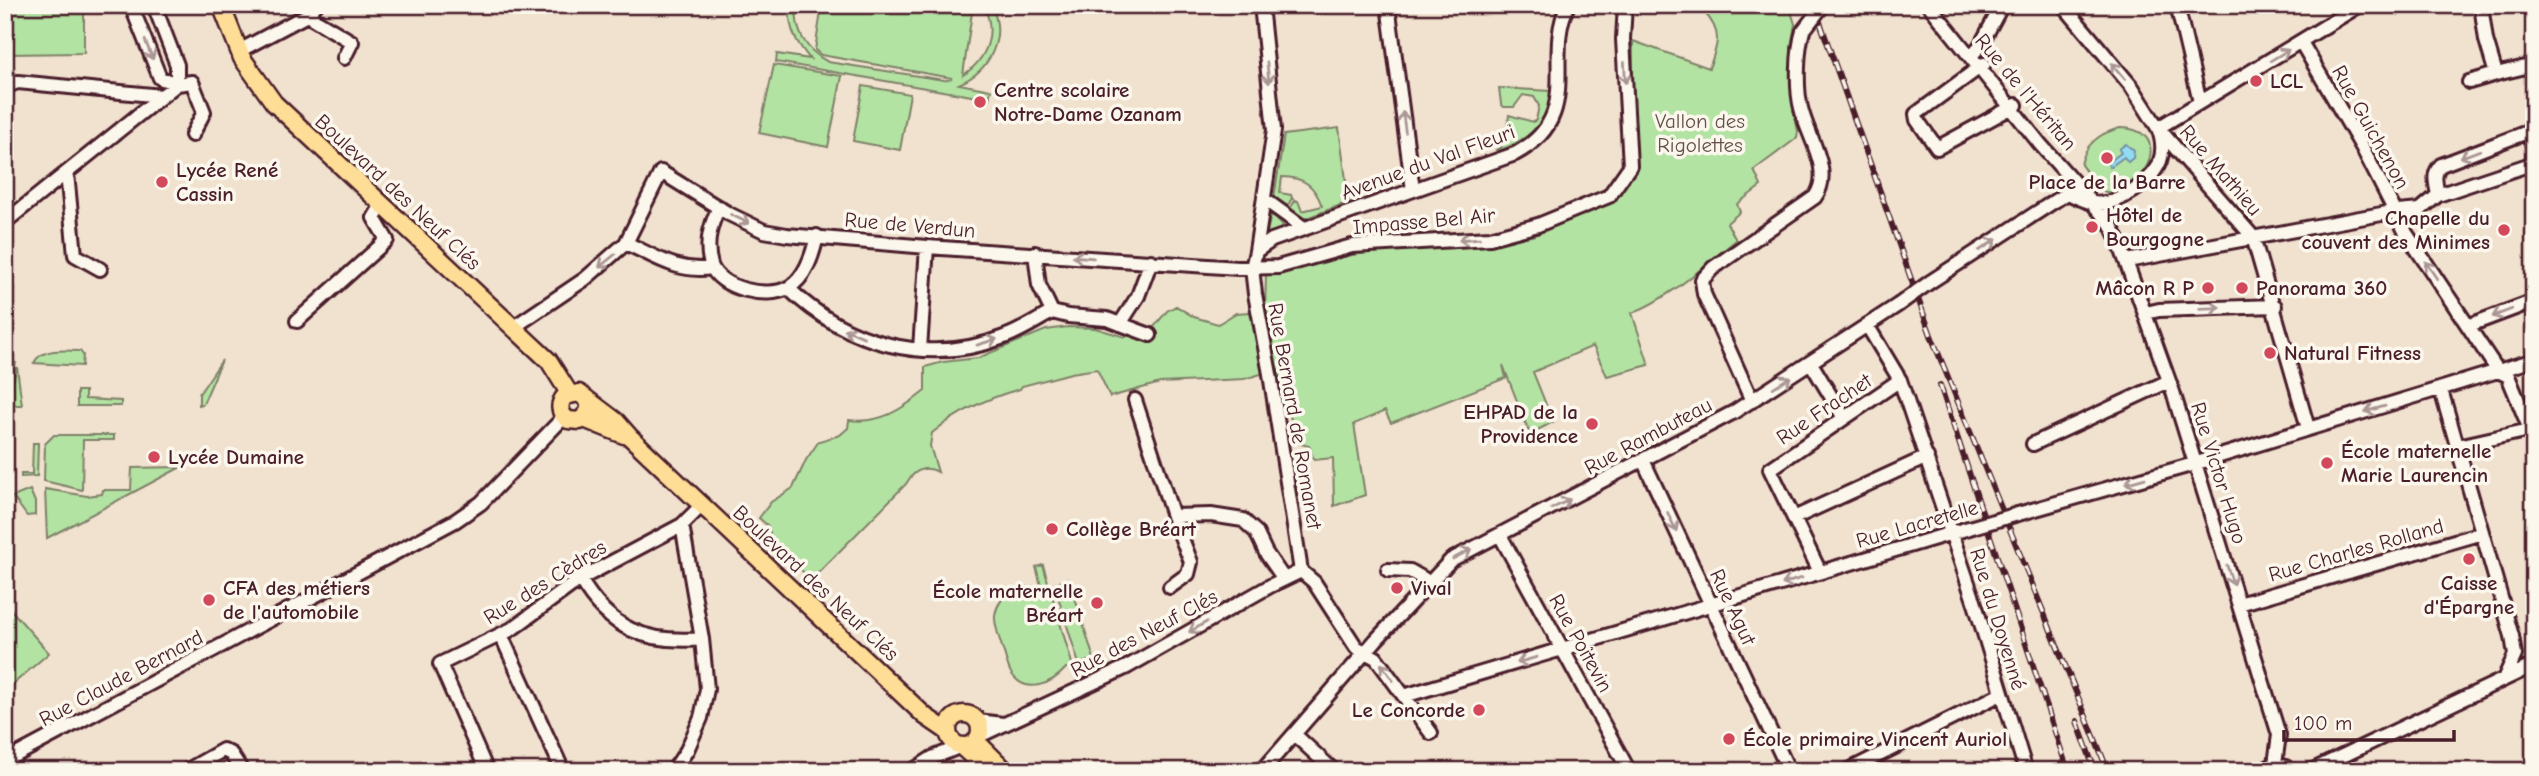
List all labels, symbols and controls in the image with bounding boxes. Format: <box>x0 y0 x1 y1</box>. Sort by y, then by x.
street label: Rue de l'Héritan <box>1970 29 2082 155</box>
one-way arrow <box>144 39 157 60</box>
one-way arrow <box>2269 48 2289 62</box>
one-way arrow <box>1262 61 1275 84</box>
street label: Rue Guichenon <box>2327 61 2415 193</box>
one-way arrow <box>1618 62 1631 85</box>
one-way arrow <box>2110 62 2126 80</box>
place label: LCL <box>2270 69 2304 93</box>
marker: LCL <box>2248 73 2264 89</box>
place label: Centre scolaire Notre-Dame Ozanam <box>994 78 1182 126</box>
marker: Centre scolaire Notre-Dame Ozanam <box>972 94 988 110</box>
street label: Boulevard des Neuf Clés <box>310 109 486 275</box>
park label: Vallon des Rigolettes <box>1655 109 1745 157</box>
one-way arrow <box>1397 111 1410 134</box>
street label: Avenue du Val Fleuri <box>1338 119 1518 205</box>
street label: Rue Mathieu <box>2175 120 2267 220</box>
one-way arrow <box>2460 148 2482 161</box>
marker: Place de la Barre <box>2099 150 2115 166</box>
place label: Lycée René Cassin <box>176 158 278 206</box>
place label: Place de la Barre <box>2029 170 2185 194</box>
marker: Lycée René Cassin <box>154 174 170 190</box>
street label: Impasse Bel Air <box>1352 203 1497 239</box>
place label: Hôtel de Bourgogne <box>2106 203 2204 251</box>
place label: Chapelle du couvent des Minimes <box>2302 206 2490 254</box>
street label: Rue de Verdun <box>844 207 976 243</box>
one-way arrow <box>729 213 750 226</box>
marker: Hôtel de Bourgogne <box>2084 219 2100 235</box>
marker: Chapelle du couvent des Minimes <box>2496 222 2512 238</box>
one-way arrow <box>1458 233 1481 246</box>
one-way arrow <box>1977 238 1997 252</box>
one-way arrow <box>1072 250 1094 263</box>
one-way arrow <box>599 253 617 269</box>
one-way arrow <box>2424 261 2439 280</box>
place label: Mâcon R P <box>2095 276 2194 300</box>
place label: Panorama 360 <box>2256 276 2387 300</box>
marker: Mâcon R P <box>2200 280 2216 296</box>
marker: Panorama 360 <box>2234 280 2250 296</box>
street label: Rue Bernard de Romanet <box>1263 301 1327 532</box>
one-way arrow <box>2198 302 2221 315</box>
one-way arrow <box>2491 308 2513 320</box>
one-way arrow <box>844 326 866 339</box>
one-way arrow <box>976 335 998 348</box>
place label: Natural Fitness <box>2284 341 2421 365</box>
marker: Natural Fitness <box>2262 345 2278 361</box>
street label: Rue Frachet <box>1772 368 1877 450</box>
one-way arrow <box>1771 374 1791 388</box>
street label: Rue Rambuteau <box>1580 392 1716 480</box>
street label: Rue Victor Hugo <box>2186 399 2252 547</box>
place label: EHPAD de la Providence <box>1463 400 1578 448</box>
one-way arrow <box>2364 403 2386 416</box>
marker: EHPAD de la Providence <box>1584 416 1600 432</box>
place label: École maternelle Marie Laurencin <box>2341 439 2491 487</box>
place label: Lycée Dumaine <box>168 445 304 469</box>
marker: Lycée Dumaine <box>146 449 162 465</box>
marker: École maternelle Marie Laurencin <box>2319 455 2335 471</box>
one-way arrow <box>2124 475 2146 488</box>
street label: Rue Lacretelle <box>1853 495 1981 553</box>
one-way arrow <box>1550 496 1571 510</box>
street label: Boulevard des Neuf Clés <box>728 500 904 666</box>
one-way arrow <box>1666 511 1679 532</box>
street label: Rue Charles Rolland <box>2266 514 2446 586</box>
place label: Collège Bréart <box>1066 517 1197 541</box>
marker: Collège Bréart <box>1044 521 1060 537</box>
street label: Rue des Cèdres <box>479 535 611 629</box>
street label: Rue du Doyenné <box>1965 545 2031 693</box>
one-way arrow <box>1451 547 1472 561</box>
marker: Caisse d'Épargne <box>2461 551 2477 567</box>
one-way arrow <box>2224 564 2237 586</box>
street label: Rue Agut <box>1705 565 1761 650</box>
place label: Caisse d'Épargne <box>2424 571 2514 619</box>
place label: CFA des métiers de l'automobile <box>223 576 370 624</box>
place label: Vival <box>1411 576 1452 600</box>
one-way arrow <box>1782 576 1804 588</box>
place label: École maternelle Bréart <box>933 579 1084 627</box>
marker: Vival <box>1389 580 1405 596</box>
street label: Rue des Neuf Clés <box>1066 584 1222 682</box>
street label: Rue Poitevin <box>1544 590 1618 696</box>
marker: CFA des métiers de l'automobile <box>201 592 217 608</box>
marker: École maternelle Bréart <box>1089 595 1105 611</box>
one-way arrow <box>1189 620 1209 634</box>
street label: Rue Claude Bernard <box>35 625 207 731</box>
one-way arrow <box>1517 655 1539 668</box>
one-way arrow <box>1379 663 1394 682</box>
place label: Le Concorde <box>1352 698 1465 722</box>
scale bar <box>2284 699 2453 743</box>
marker: Le Concorde <box>1471 702 1487 718</box>
text: 100 m <box>2294 711 2352 735</box>
place label: École primaire Vincent Auriol <box>1743 727 2007 751</box>
marker: École primaire Vincent Auriol <box>1721 731 1737 747</box>

